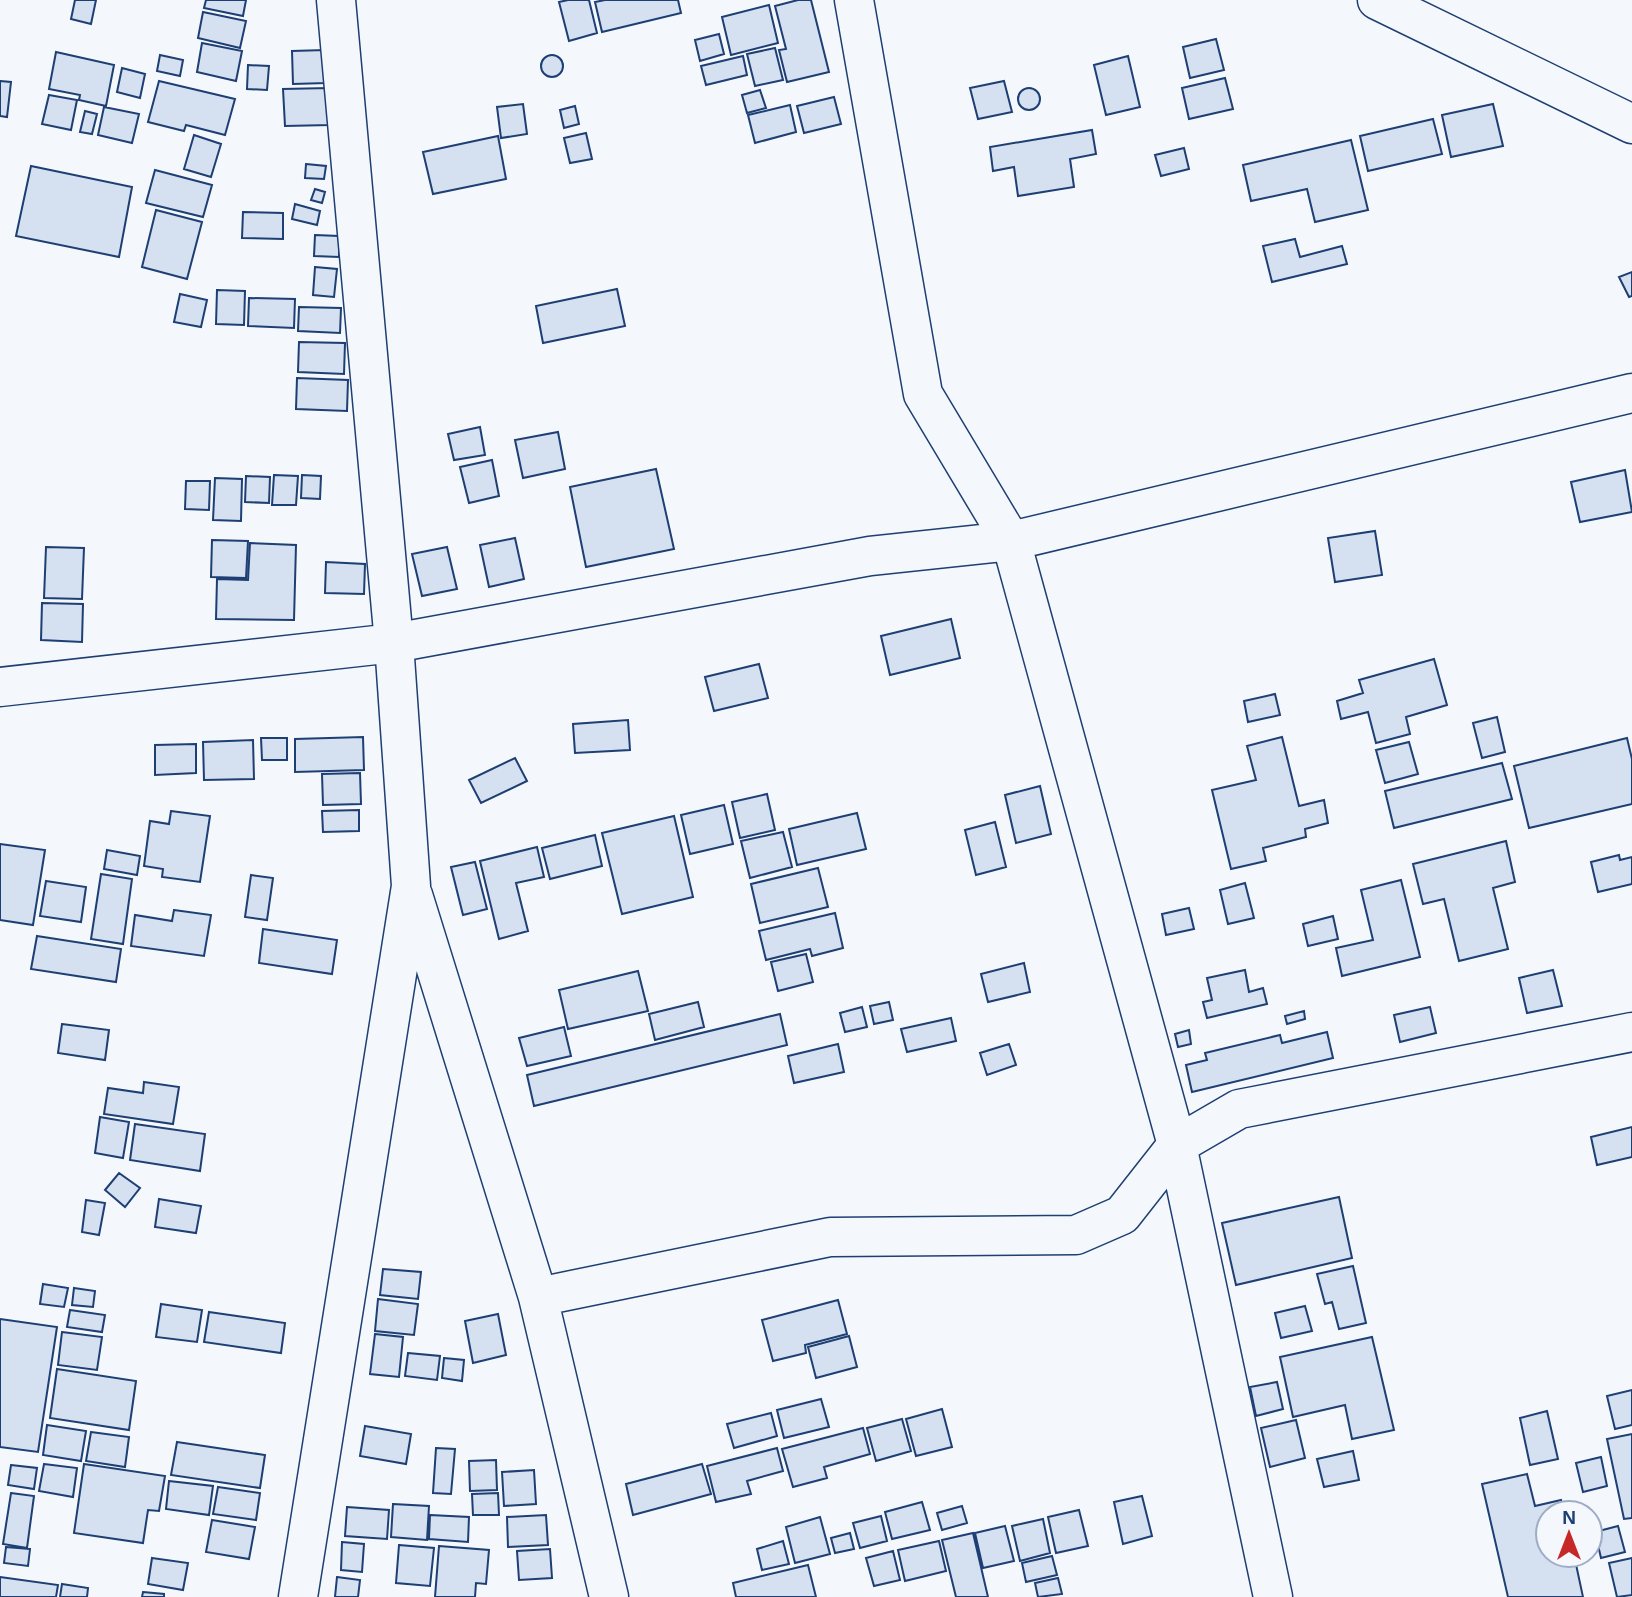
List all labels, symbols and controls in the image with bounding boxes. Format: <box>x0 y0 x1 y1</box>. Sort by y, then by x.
north arrow <box>1534 1499 1604 1569</box>
text: N <box>1562 1507 1576 1528</box>

